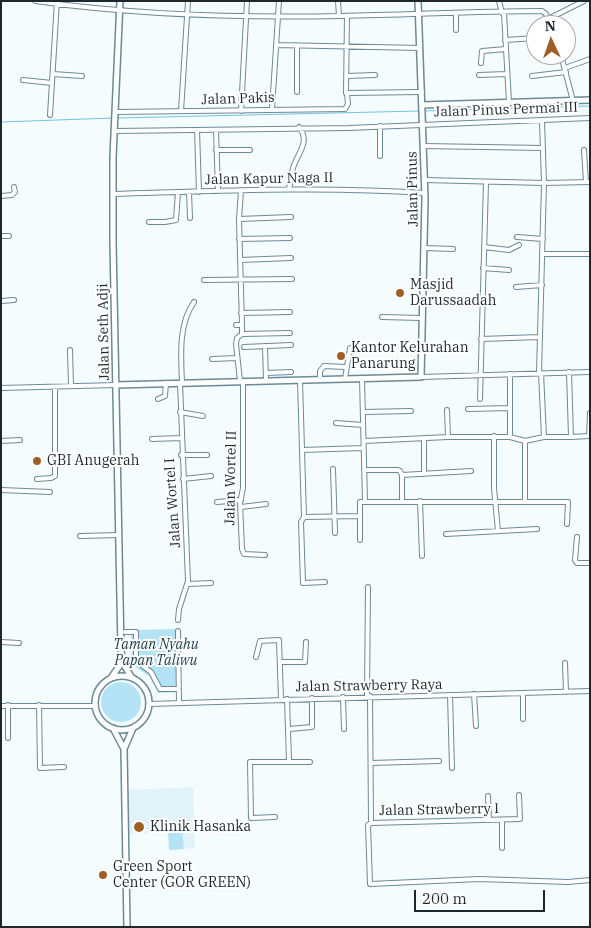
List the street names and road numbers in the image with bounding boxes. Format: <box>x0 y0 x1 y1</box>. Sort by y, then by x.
street label: Jalan Pakis <box>201 89 275 109</box>
street label: Jalan Pinus Permai III <box>434 99 578 121</box>
street label: Jalan Pinus <box>404 151 422 227</box>
street label: Jalan Kapur Naga II <box>205 169 333 189</box>
street label: Jalan Seth Adji <box>95 283 113 381</box>
street label: Jalan Wortel II <box>222 430 240 526</box>
street label: Jalan Wortel I <box>161 458 185 548</box>
street label: Jalan Strawberry Raya <box>295 676 443 696</box>
street label: Jalan Strawberry I <box>379 801 499 819</box>

